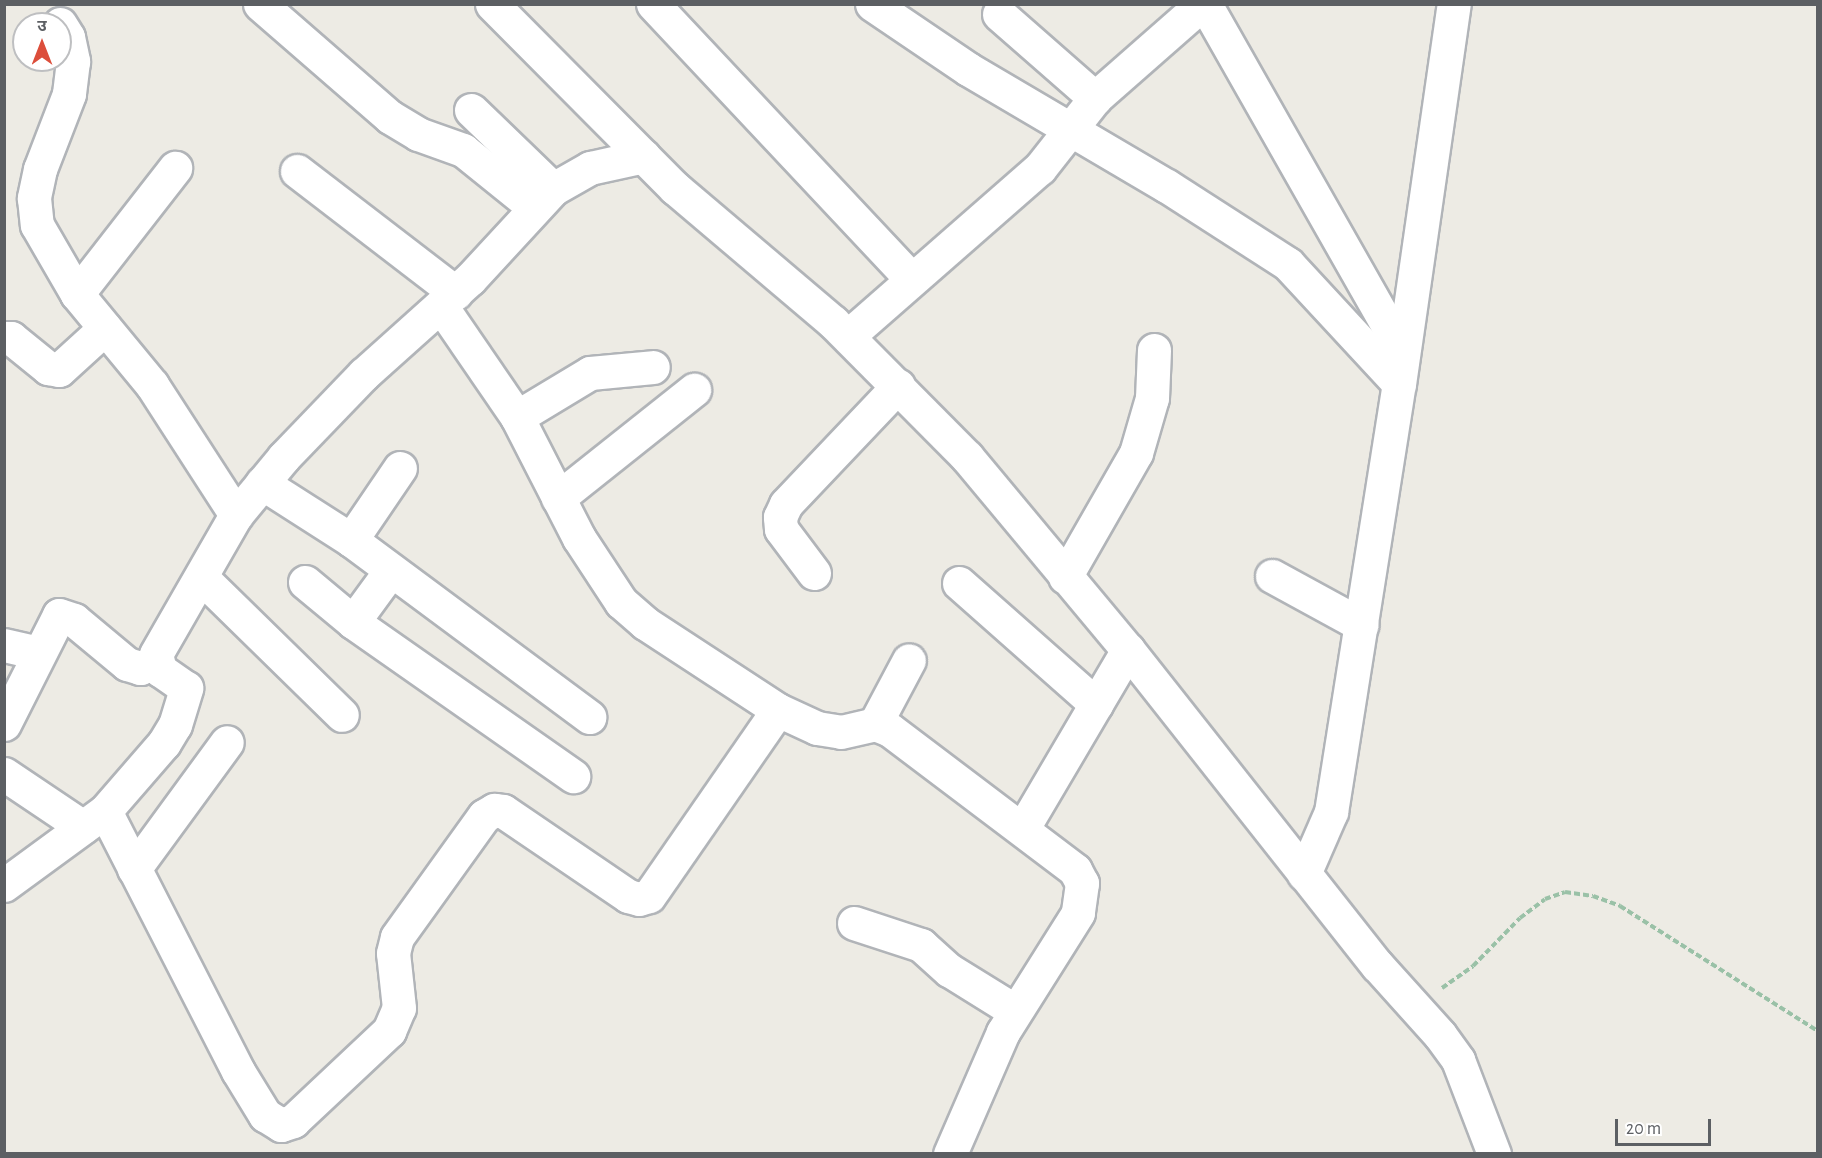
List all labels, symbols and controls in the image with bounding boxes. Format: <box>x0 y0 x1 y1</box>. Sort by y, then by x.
north arrow <box>12 12 72 72</box>
text: उ <box>37 18 47 34</box>
scale bar <box>1618 1107 1714 1145</box>
text: 20 m <box>1626 1120 1661 1138</box>

